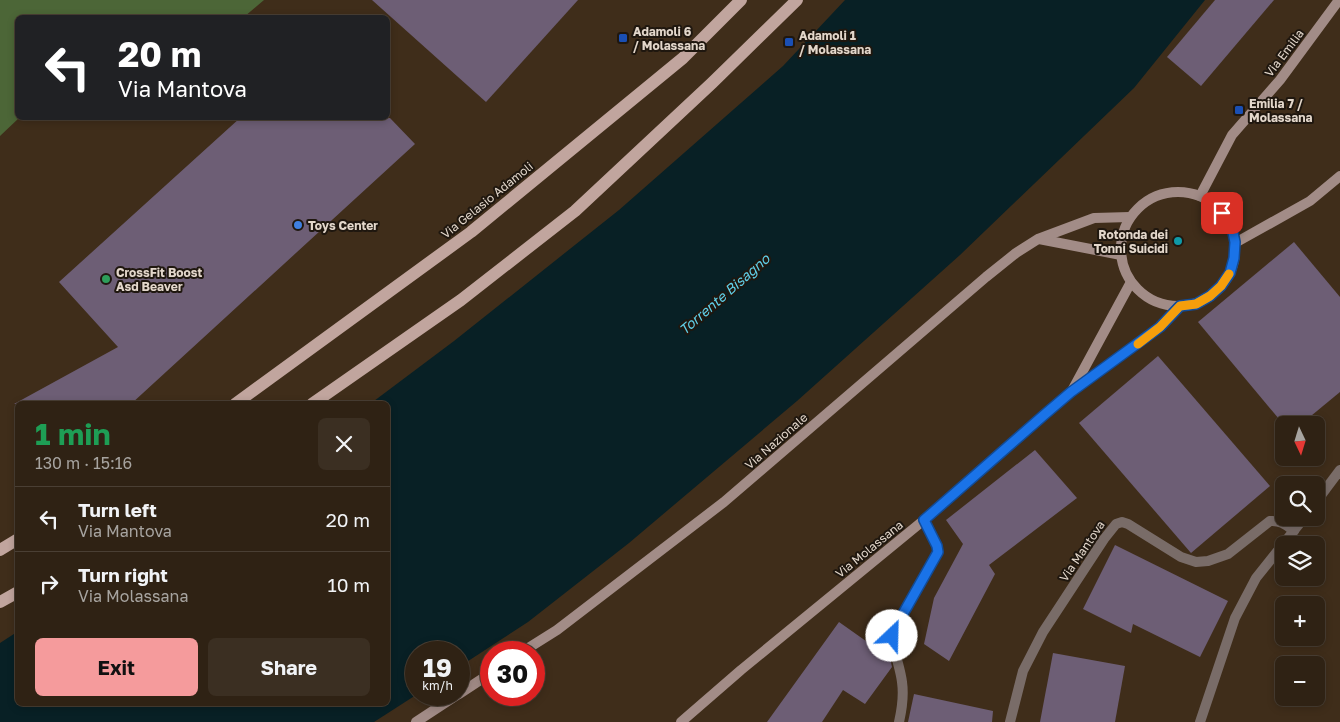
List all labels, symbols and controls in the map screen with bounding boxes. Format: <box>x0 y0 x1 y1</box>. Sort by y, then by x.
place label: Adamoli 6 / Molassana <box>633 24 705 53</box>
street label: Via Emilia <box>1261 26 1307 80</box>
place label: Adamoli 1 / Molassana <box>799 28 871 57</box>
marker: Adamoli 6 / Molassana <box>617 32 629 44</box>
text: 20 m <box>118 33 201 75</box>
icon: left <box>35 35 100 100</box>
marker: Adamoli 1 / Molassana <box>783 36 795 48</box>
text: Via Mantova <box>118 75 247 102</box>
place label: Emilia 7 / Molassana <box>1249 96 1313 125</box>
marker: Emilia 7 / Molassana <box>1233 104 1245 116</box>
street label: Via Gelasio Adamoli <box>438 158 536 242</box>
pin <box>1201 192 1243 234</box>
icon: arrive <box>1208 199 1236 227</box>
place label: Toys Center <box>308 218 378 233</box>
marker: Toys Center <box>292 219 304 231</box>
place label: Rotonda dei Tonni Suicidi <box>1094 227 1168 256</box>
marker: Rotonda dei Tonni Suicidi <box>1172 235 1184 247</box>
water label: Torrente Bisagno <box>675 249 774 338</box>
place label: CrossFit Boost Asd Beaver <box>116 265 202 294</box>
marker: CrossFit Boost Asd Beaver <box>100 273 112 285</box>
street label: Via Nazionale <box>742 410 810 472</box>
text: 1 min <box>35 416 111 452</box>
north arrow <box>1275 416 1325 466</box>
map controls <box>1275 416 1325 706</box>
button: close <box>318 418 370 470</box>
text: 130 m · 15:16 <box>35 453 132 473</box>
button: search <box>1275 476 1325 526</box>
text: Turn left <box>78 498 157 521</box>
icon: left <box>35 505 63 533</box>
text: 20 m <box>326 508 370 531</box>
street label: Via Molassana <box>832 517 906 581</box>
street label: Via Mantova <box>1056 518 1108 584</box>
text: Via Mantova <box>78 521 172 541</box>
button: layers <box>1275 536 1325 586</box>
text: Turn right <box>78 563 168 586</box>
icon: right <box>35 570 63 598</box>
text: 10 m <box>327 573 370 596</box>
text: Via Molassana <box>78 586 188 606</box>
button: + <box>1275 596 1325 646</box>
position arrow <box>865 609 917 661</box>
button: Exit <box>35 638 198 696</box>
button: Share <box>208 638 370 696</box>
speed limit sign: 30 <box>480 641 545 706</box>
text: 19 <box>423 652 452 683</box>
button: − <box>1275 656 1325 706</box>
text: km/h <box>422 678 453 693</box>

